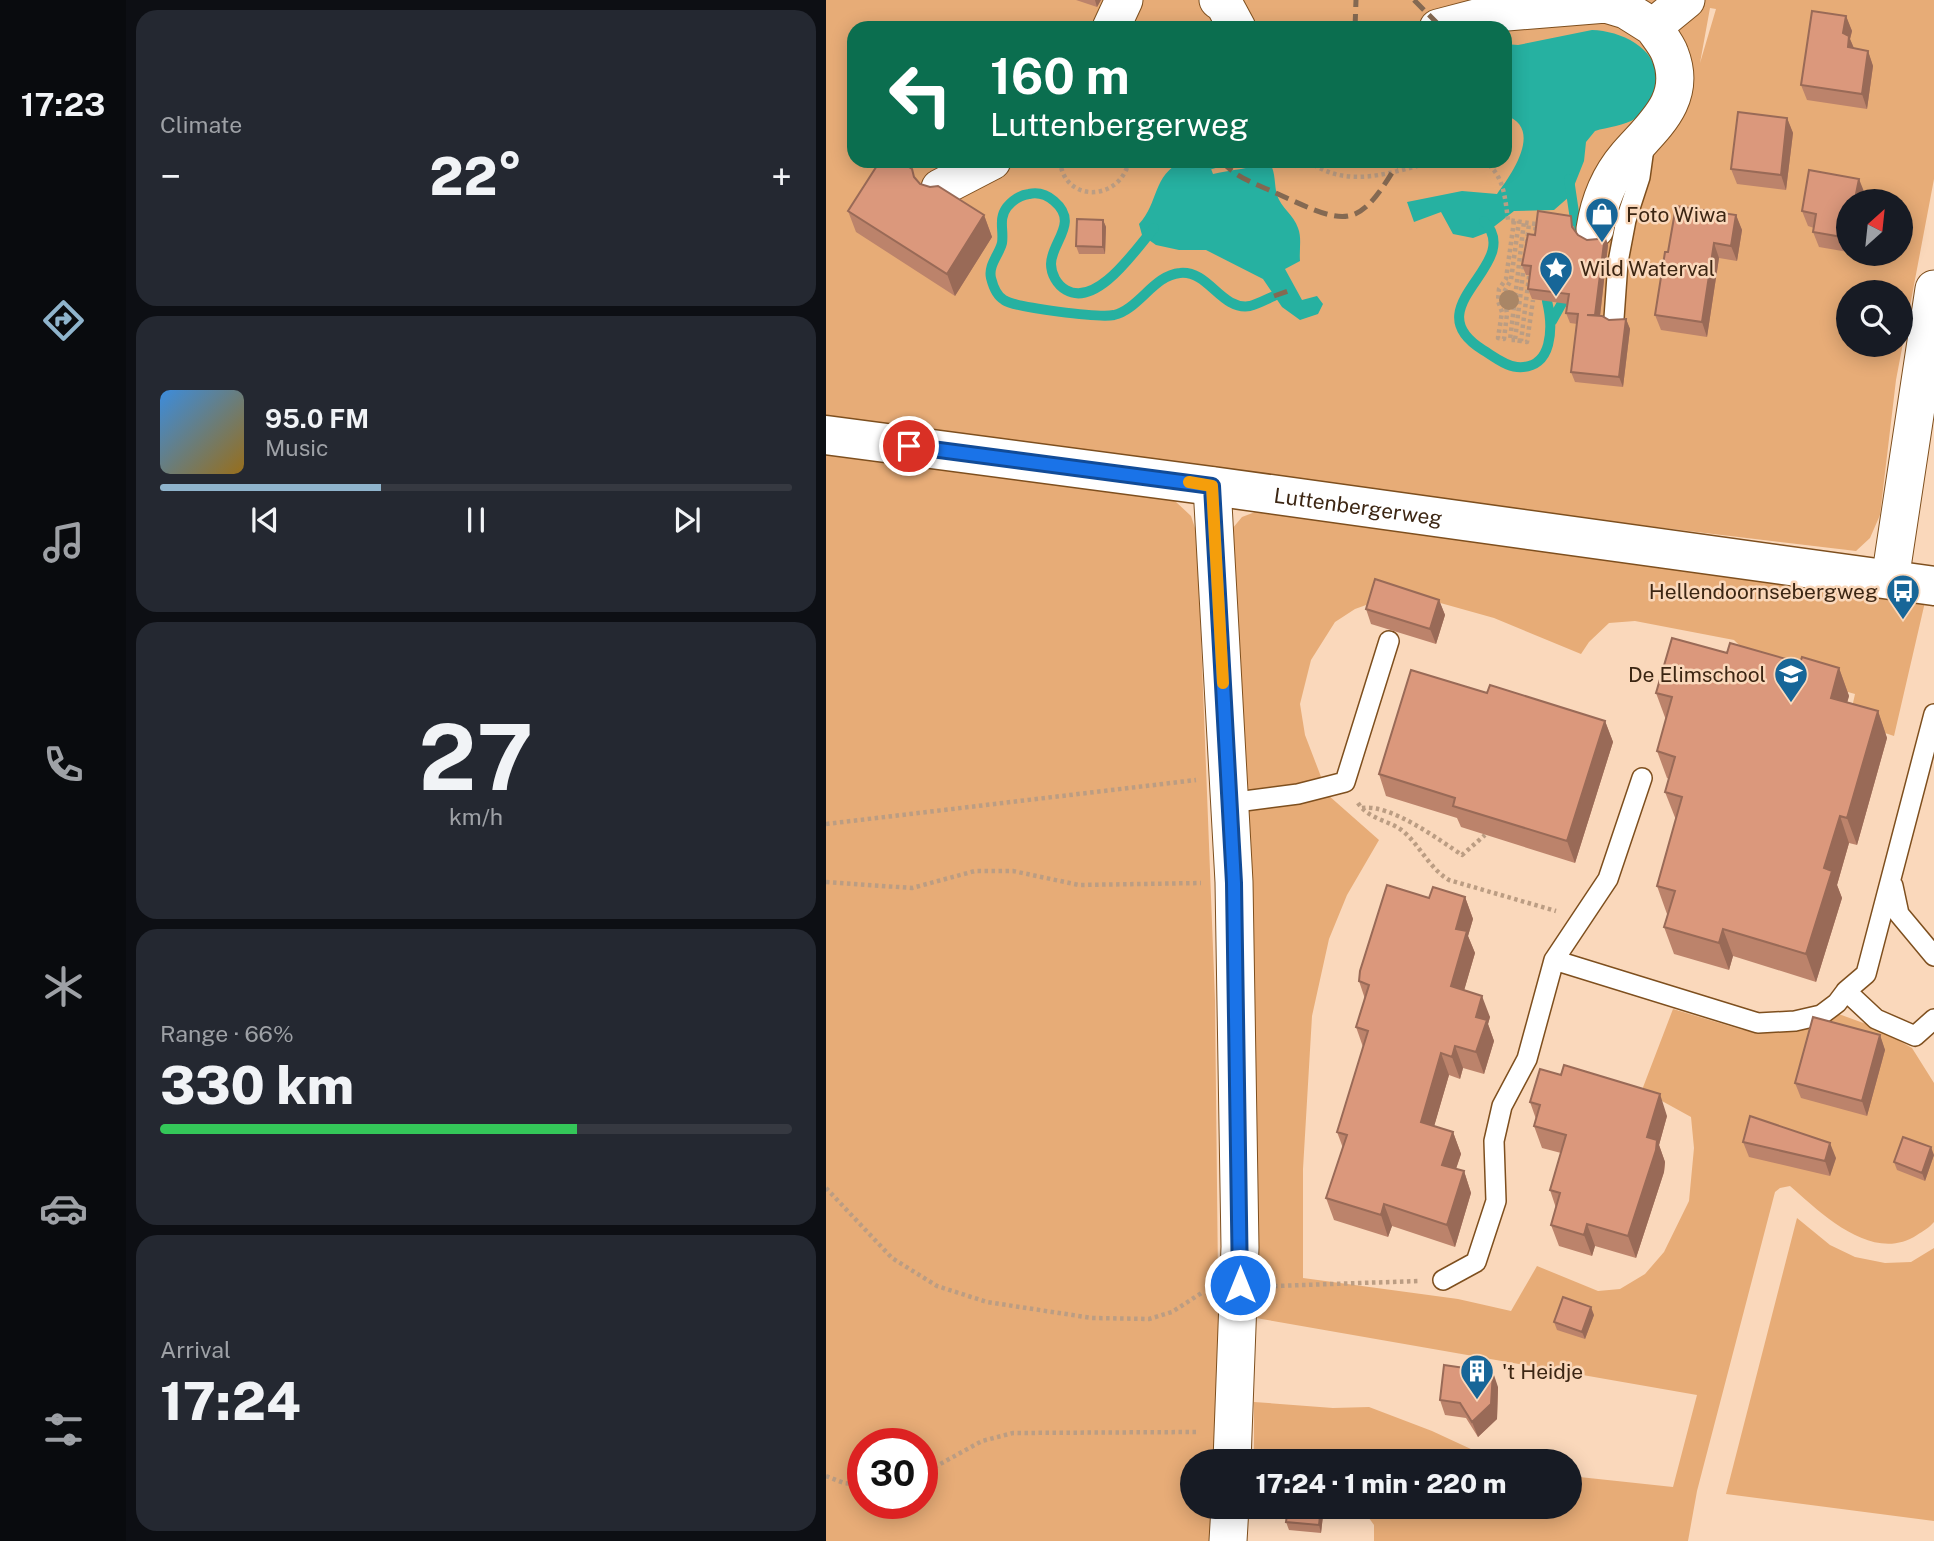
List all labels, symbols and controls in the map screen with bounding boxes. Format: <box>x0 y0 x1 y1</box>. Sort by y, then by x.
text: 160 m <box>990 47 1130 105</box>
icon: left <box>875 49 966 140</box>
text: 17:23 <box>21 86 105 123</box>
text: Luttenbergerweg <box>990 106 1249 143</box>
text: Climate <box>160 111 242 138</box>
text: 22° <box>430 146 522 207</box>
text: − <box>160 154 181 199</box>
text: + <box>771 154 792 199</box>
north arrow <box>1836 189 1913 266</box>
map controls <box>1836 189 1913 357</box>
shop icon: Foto Wiwa <box>1583 195 1621 244</box>
place label: Foto Wiwa <box>1626 202 1727 227</box>
place icon: Wild Waterval <box>1537 249 1575 298</box>
place label: Wild Waterval <box>1580 256 1715 281</box>
button: search <box>1836 280 1913 357</box>
icon: directions <box>39 296 88 345</box>
text: 95.0 FM <box>265 403 369 434</box>
pin <box>879 416 939 476</box>
icon: arrive <box>890 427 928 465</box>
text: Music <box>265 434 329 461</box>
street label: Luttenbergerweg <box>1272 482 1444 530</box>
icon: previous <box>246 501 284 539</box>
icon: pause <box>457 501 495 539</box>
icon: next <box>668 501 706 539</box>
icon: music <box>39 518 88 567</box>
bus stop icon: Hellendoornsebergweg <box>1884 572 1922 621</box>
place label: Hellendoornsebergweg <box>1649 579 1878 604</box>
school or university icon: De Elimschool <box>1772 655 1810 704</box>
place label: De Elimschool <box>1628 662 1766 687</box>
text: 27 <box>419 704 533 810</box>
icon: phone <box>39 740 88 789</box>
text: km/h <box>449 803 503 830</box>
icon: climate <box>39 962 88 1011</box>
text: Range · 66% <box>160 1020 294 1047</box>
text: 330 km <box>160 1055 354 1116</box>
icon: car <box>39 1184 88 1233</box>
position arrow <box>1203 1248 1277 1322</box>
text: Arrival <box>160 1336 231 1363</box>
building icon: 't Heidje <box>1458 1352 1496 1401</box>
place label: 't Heidje <box>1502 1359 1583 1384</box>
text: 17:24 <box>160 1371 301 1432</box>
icon: filters <box>39 1405 88 1454</box>
speed limit sign: 30 <box>847 1428 938 1519</box>
text: 17:24 · 1 min · 220 m <box>1255 1468 1507 1499</box>

